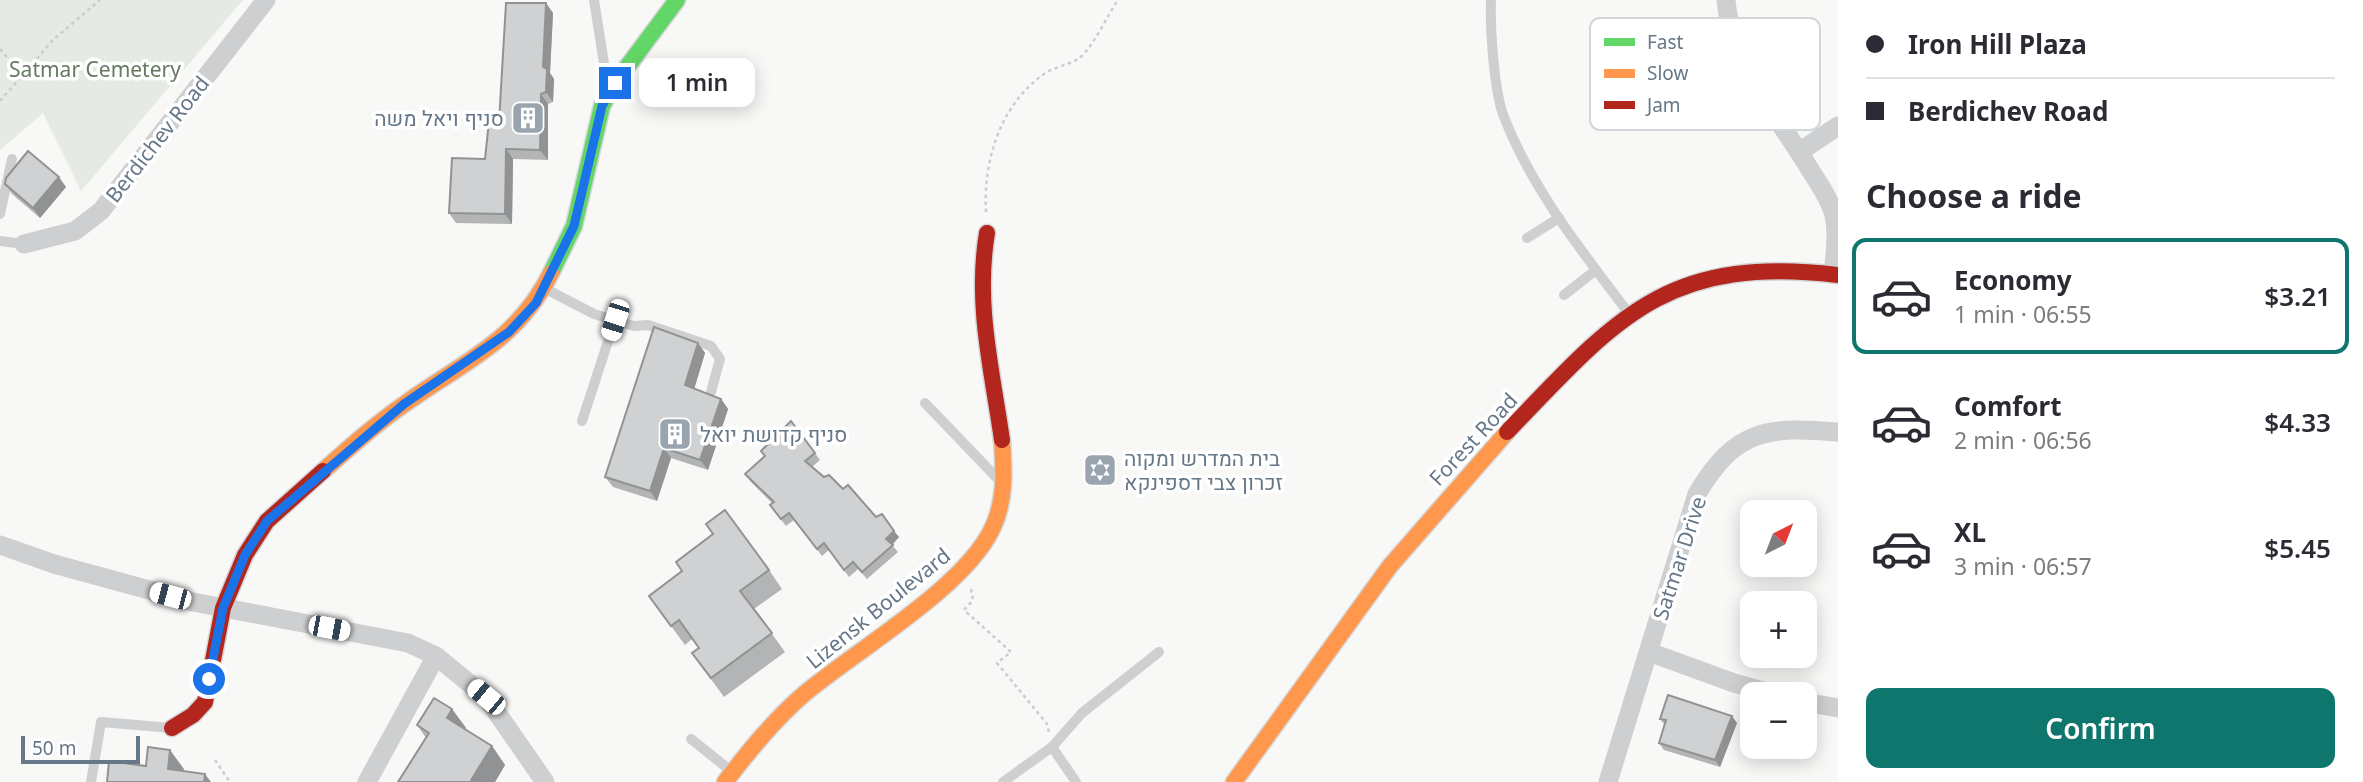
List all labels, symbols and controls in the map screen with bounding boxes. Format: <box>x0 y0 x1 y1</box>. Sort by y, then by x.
legend <box>1590 18 1820 130</box>
text: Iron Hill Plaza <box>1908 26 2087 62</box>
text: Fast <box>1647 29 1684 55</box>
park label: Satmar Cemetery <box>9 55 181 83</box>
callout: 1 min <box>640 58 755 108</box>
text: Slow <box>1647 60 1688 86</box>
text: 1 min <box>666 66 728 98</box>
route end <box>599 67 631 99</box>
street label: Berdichev Road <box>99 70 215 208</box>
text: Jam <box>1645 92 1681 118</box>
text: Berdichev Road <box>1908 93 2108 129</box>
building icon: סניף ויאל משה <box>509 99 547 137</box>
place label: סניף ויאל משה <box>374 104 504 132</box>
text: Choose a ride <box>1866 174 2082 217</box>
text: Economy <box>1954 262 2072 298</box>
icon: car <box>1870 265 1933 328</box>
text: $3.21 <box>2264 278 2331 314</box>
car <box>599 297 632 343</box>
text: 1 min · 06:55 <box>1954 298 2092 330</box>
street label: Forest Road <box>1423 387 1523 491</box>
text: Comfort <box>1954 388 2062 424</box>
icon: car <box>1870 391 1933 454</box>
text: $4.33 <box>2264 404 2331 440</box>
building icon: סניף קדושת יואל <box>656 415 694 453</box>
place label: סניף קדושת יואל <box>700 420 847 448</box>
text: 2 min · 06:56 <box>1954 424 2092 456</box>
place label: בית המדרש ומקוה זכרון צבי דספינקא <box>1124 444 1283 496</box>
synagogue icon: בית המדרש ומקוה זכרון צבי דספינקא <box>1081 451 1119 489</box>
street label: Satmar Drive <box>1646 493 1712 623</box>
north arrow <box>1740 500 1816 578</box>
map controls <box>1740 500 1817 759</box>
text: XL <box>1954 514 1986 550</box>
icon: car <box>1870 517 1933 580</box>
text: $5.45 <box>2264 530 2331 566</box>
street label: Lizensk Boulevard <box>800 541 956 675</box>
text: 3 min · 06:57 <box>1954 550 2092 582</box>
car <box>147 580 194 612</box>
button: + <box>1740 591 1817 668</box>
car <box>307 614 352 642</box>
route start <box>193 663 225 695</box>
car <box>464 675 509 719</box>
button: − <box>1740 682 1817 759</box>
button: Confirm <box>1866 688 2335 768</box>
scale bar <box>21 733 140 765</box>
text: 50 m <box>32 735 76 761</box>

